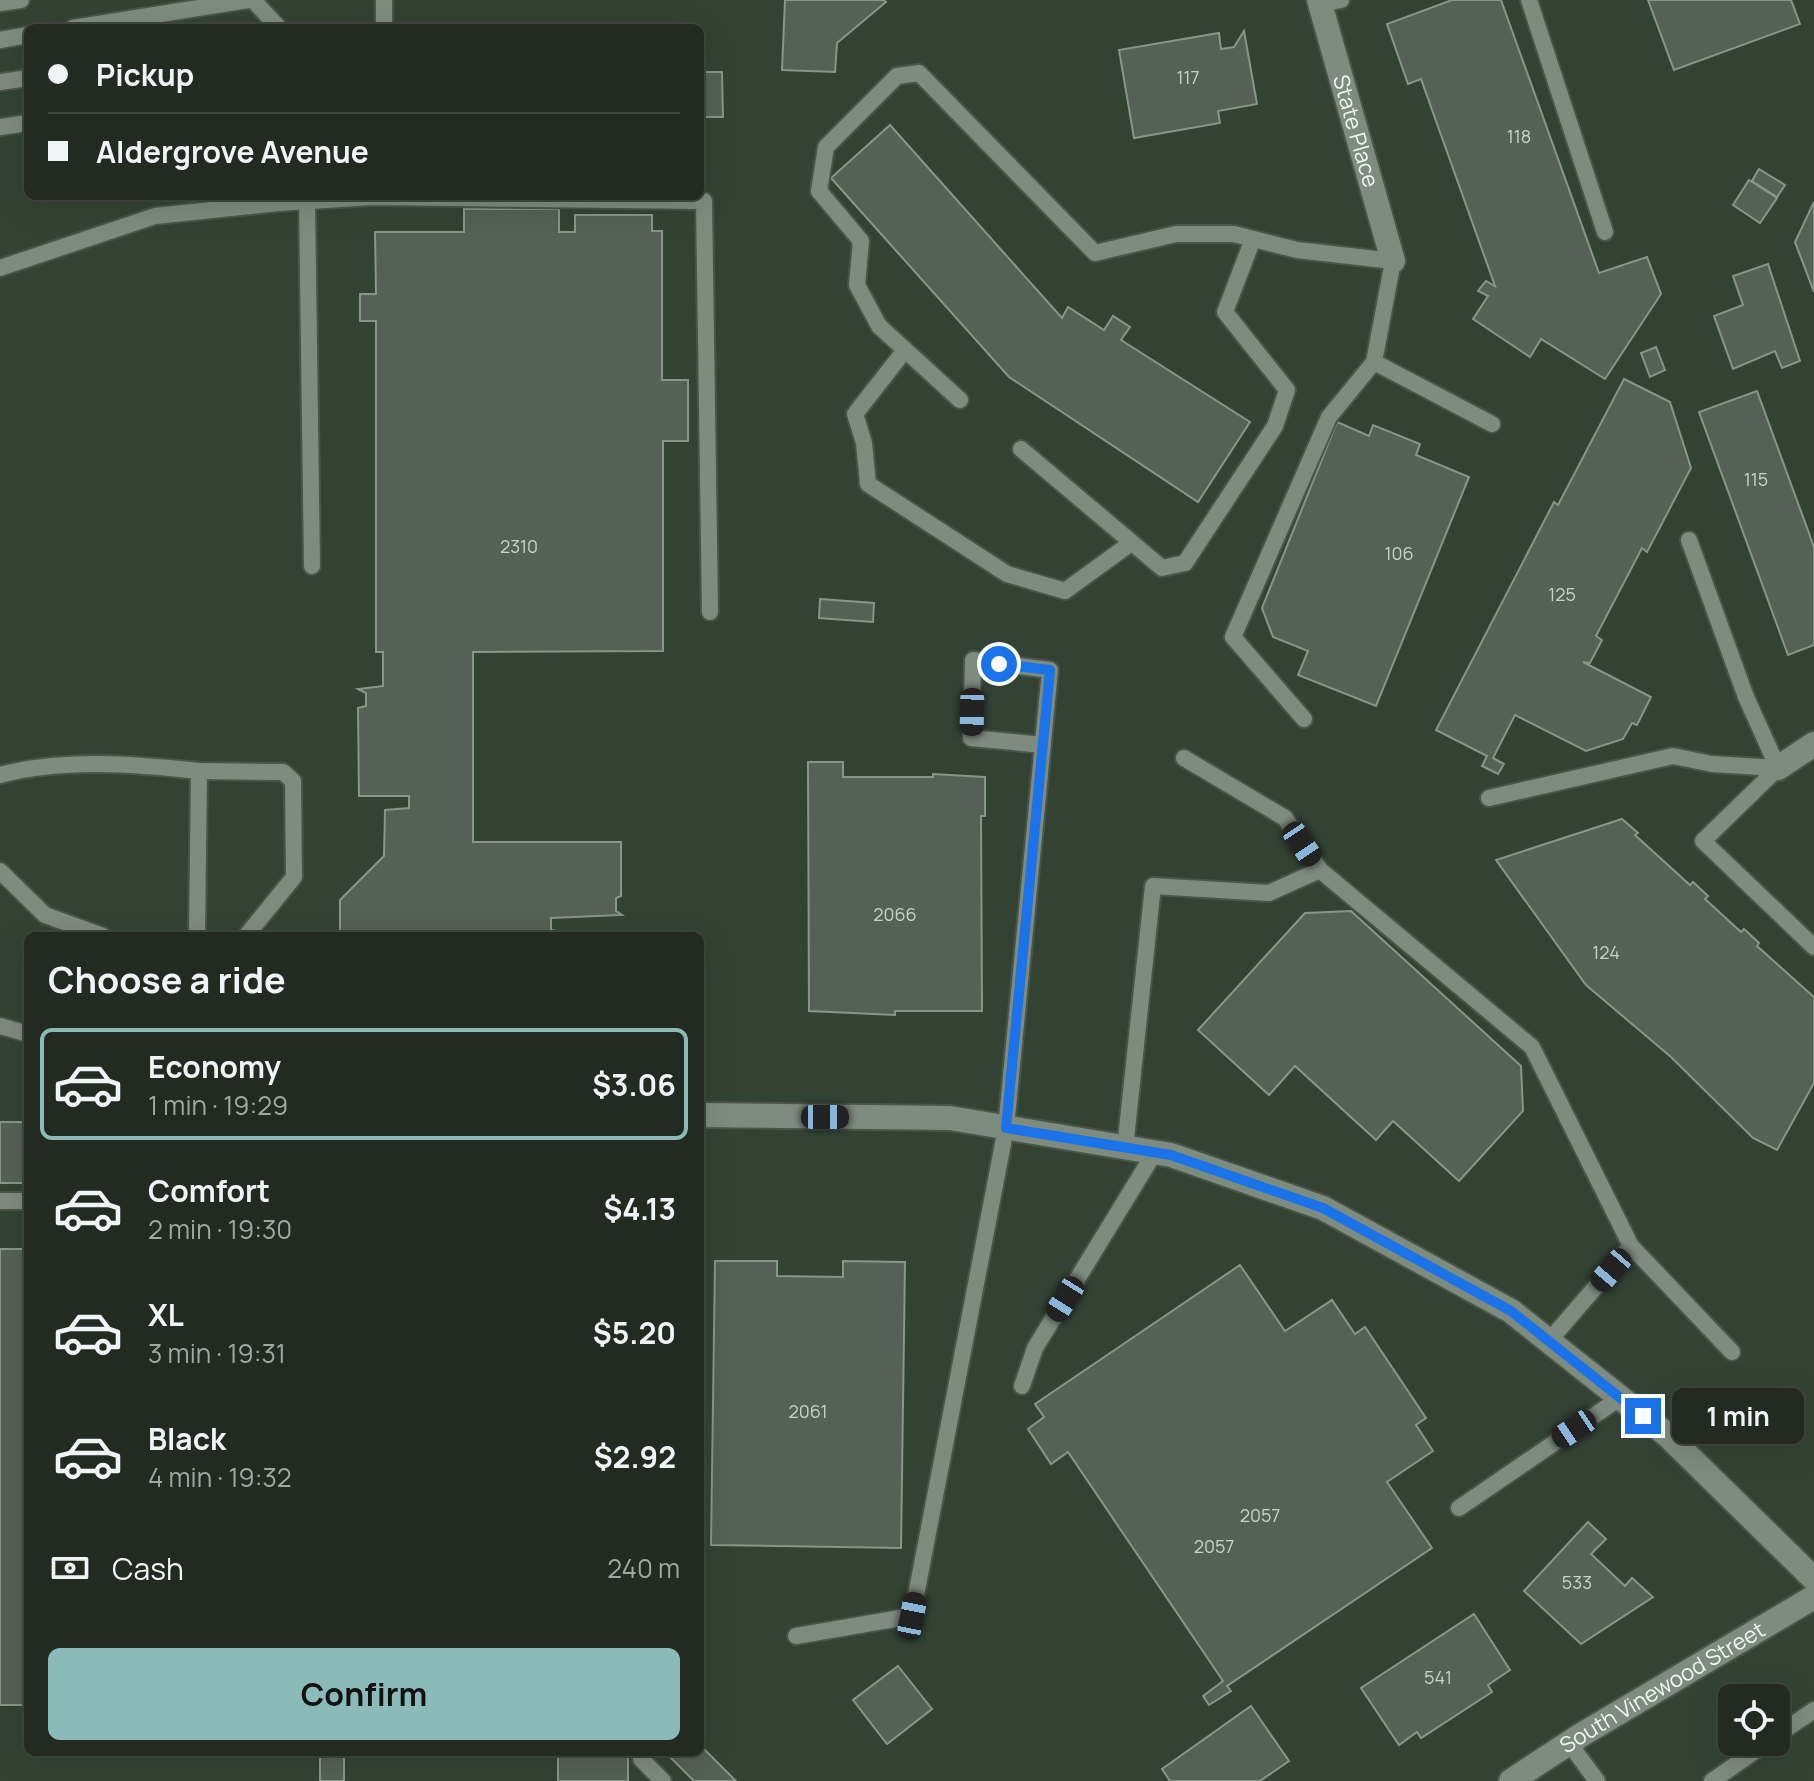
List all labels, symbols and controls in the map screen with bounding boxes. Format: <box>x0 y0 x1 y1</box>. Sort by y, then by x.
text: Pickup <box>96 54 194 95</box>
house number: 117 <box>1176 65 1200 89</box>
street label: State Place <box>1326 71 1386 191</box>
house number: 118 <box>1507 124 1531 148</box>
text: Aldergrove Avenue <box>96 131 369 172</box>
house number: 115 <box>1744 467 1768 491</box>
house number: 2310 <box>500 534 538 558</box>
house number: 106 <box>1384 541 1414 565</box>
house number: 125 <box>1548 582 1576 606</box>
route start <box>981 646 1017 682</box>
car <box>960 688 984 736</box>
car <box>1279 817 1325 871</box>
house number: 2066 <box>873 902 917 926</box>
house number: 124 <box>1592 940 1620 964</box>
text: Choose a ride <box>48 955 286 1004</box>
text: Economy <box>148 1046 281 1087</box>
icon: car <box>52 1048 124 1120</box>
text: $3.06 <box>592 1064 676 1105</box>
text: 1 min · 19:29 <box>148 1087 288 1123</box>
car <box>801 1105 849 1129</box>
text: Comfort <box>148 1170 270 1211</box>
icon: car <box>52 1172 124 1244</box>
text: $4.13 <box>603 1188 676 1229</box>
text: 2 min · 19:30 <box>148 1211 292 1247</box>
car <box>1586 1244 1636 1296</box>
car <box>1042 1272 1088 1326</box>
text: XL <box>148 1294 184 1335</box>
icon: car <box>52 1296 124 1368</box>
text: $5.20 <box>593 1312 676 1353</box>
text: 3 min · 19:31 <box>148 1335 286 1371</box>
callout: 1 min <box>1671 1388 1803 1444</box>
route end <box>1625 1398 1661 1434</box>
text: 1 min <box>1706 1398 1770 1434</box>
house number: 2061 <box>788 1399 828 1423</box>
car <box>1547 1406 1601 1452</box>
text: Black <box>148 1418 226 1459</box>
icon: car <box>52 1420 124 1492</box>
text: $2.92 <box>594 1436 676 1477</box>
text: 4 min · 19:32 <box>148 1459 292 1495</box>
house number: 2057 <box>1240 1503 1280 1527</box>
house number: 2057 <box>1194 1534 1234 1558</box>
icon: cash <box>48 1546 92 1590</box>
text: Cash <box>112 1548 184 1589</box>
text: 240 m <box>607 1550 680 1586</box>
house number: 533 <box>1562 1570 1592 1594</box>
car <box>896 1590 928 1642</box>
street label: South Vinewood Street <box>1554 1614 1771 1760</box>
button: Confirm <box>48 1648 680 1740</box>
house number: 541 <box>1424 1665 1452 1689</box>
map controls <box>1718 1684 1790 1756</box>
button: locate <box>1718 1684 1790 1756</box>

